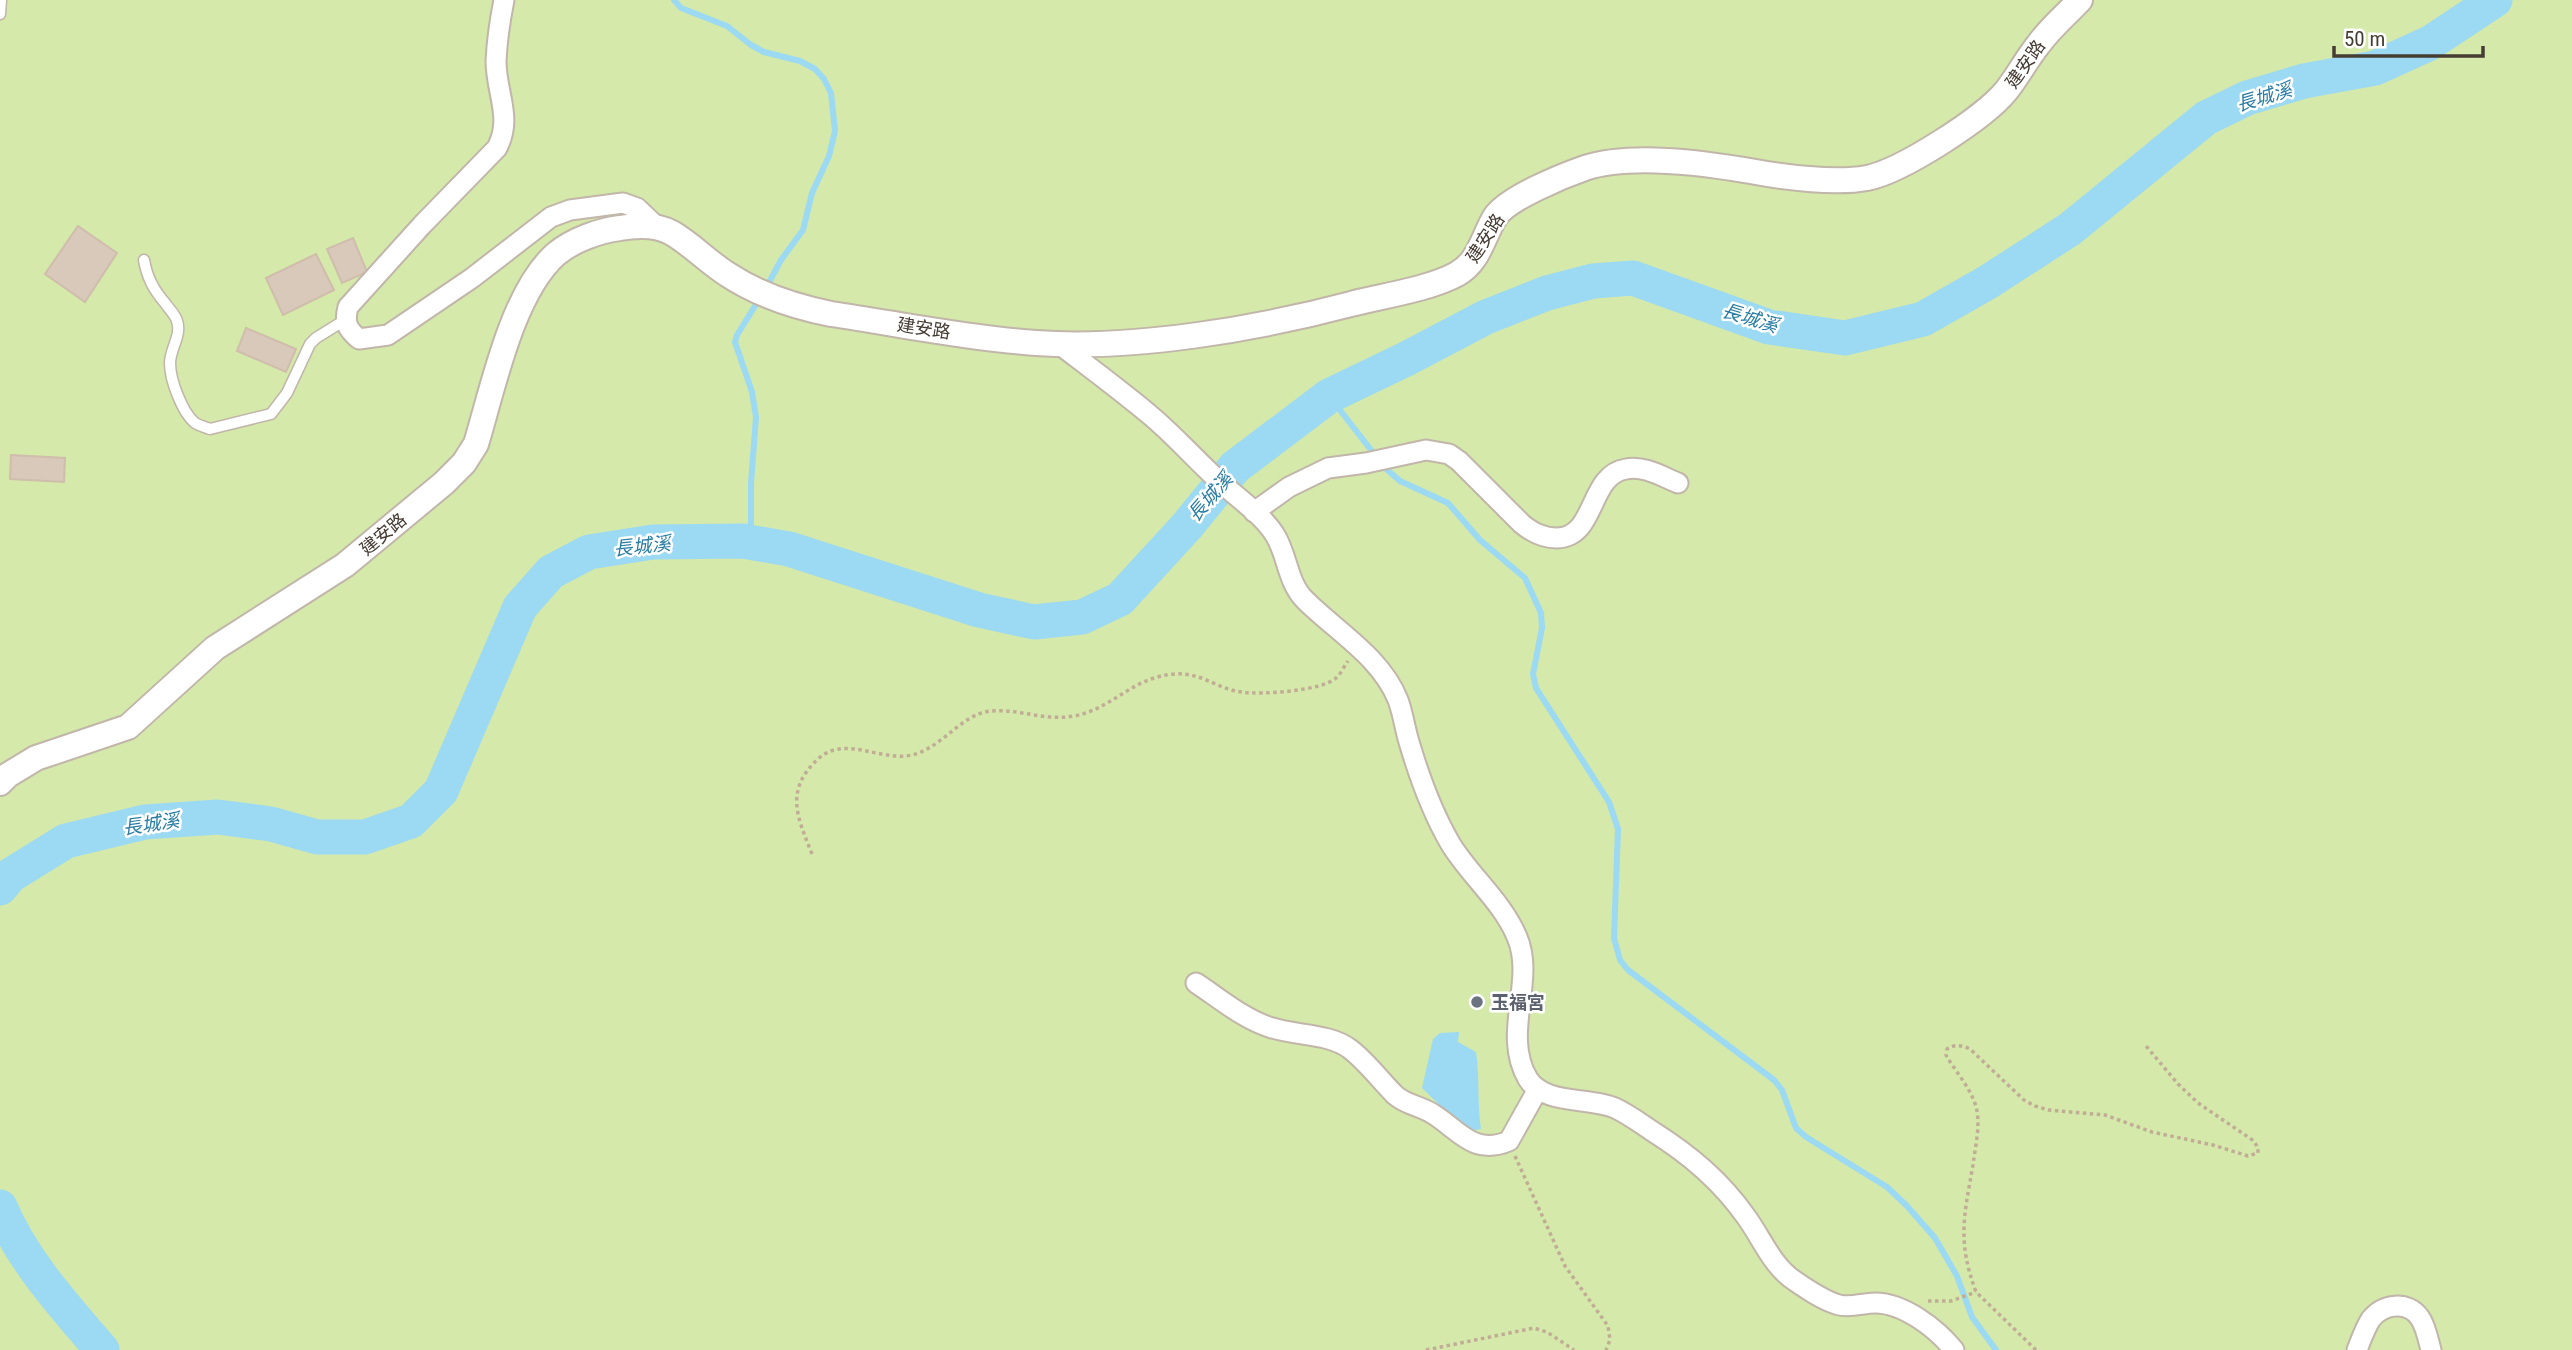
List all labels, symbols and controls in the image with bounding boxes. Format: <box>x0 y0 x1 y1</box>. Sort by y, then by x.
scale bar <box>2334 14 2483 58</box>
text: 50 m <box>2344 27 2385 51</box>
street label: 建安路 <box>2001 36 2049 92</box>
water label: 長城溪 <box>2233 77 2297 116</box>
street label: 建安路 <box>1461 210 1509 266</box>
water label: 長城溪 <box>1719 299 1783 338</box>
street label: 建安路 <box>896 313 952 343</box>
water label: 長城溪 <box>1183 466 1239 526</box>
street label: 建安路 <box>356 509 410 559</box>
water label: 長城溪 <box>612 531 675 560</box>
water label: 長城溪 <box>121 808 184 839</box>
place label: 玉福宮 <box>1491 992 1545 1013</box>
marker: 玉福宮 <box>1469 994 1485 1010</box>

